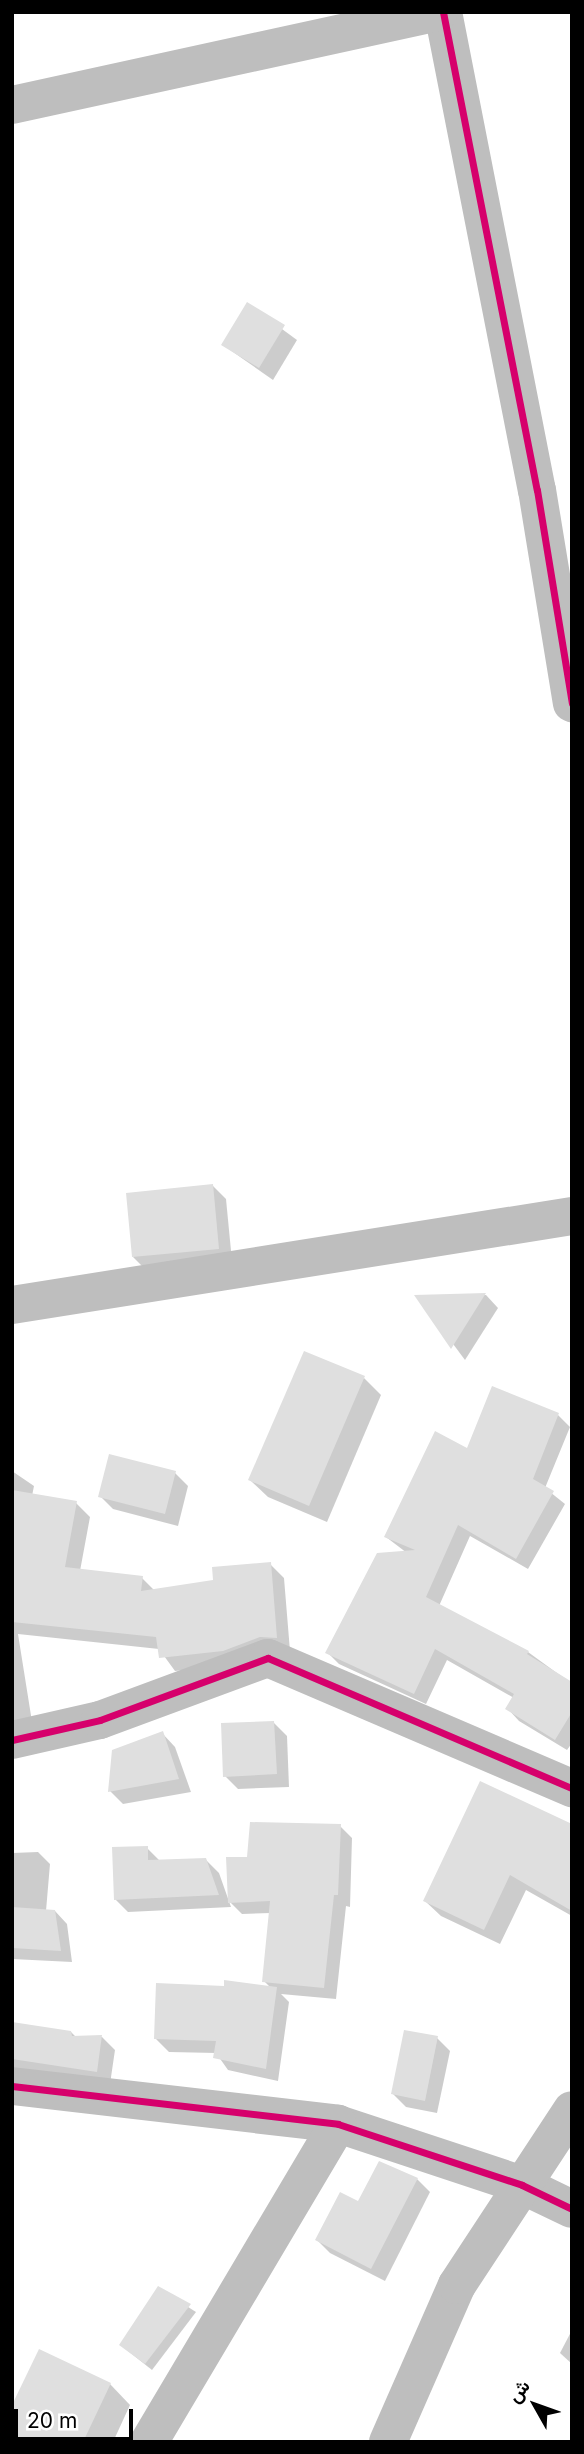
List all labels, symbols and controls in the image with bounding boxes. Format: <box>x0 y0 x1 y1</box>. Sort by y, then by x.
north arrow <box>500 2370 570 2440</box>
text: ش <box>502 2375 535 2407</box>
scale bar <box>18 2394 136 2438</box>
text: 20 m <box>27 2408 77 2433</box>

